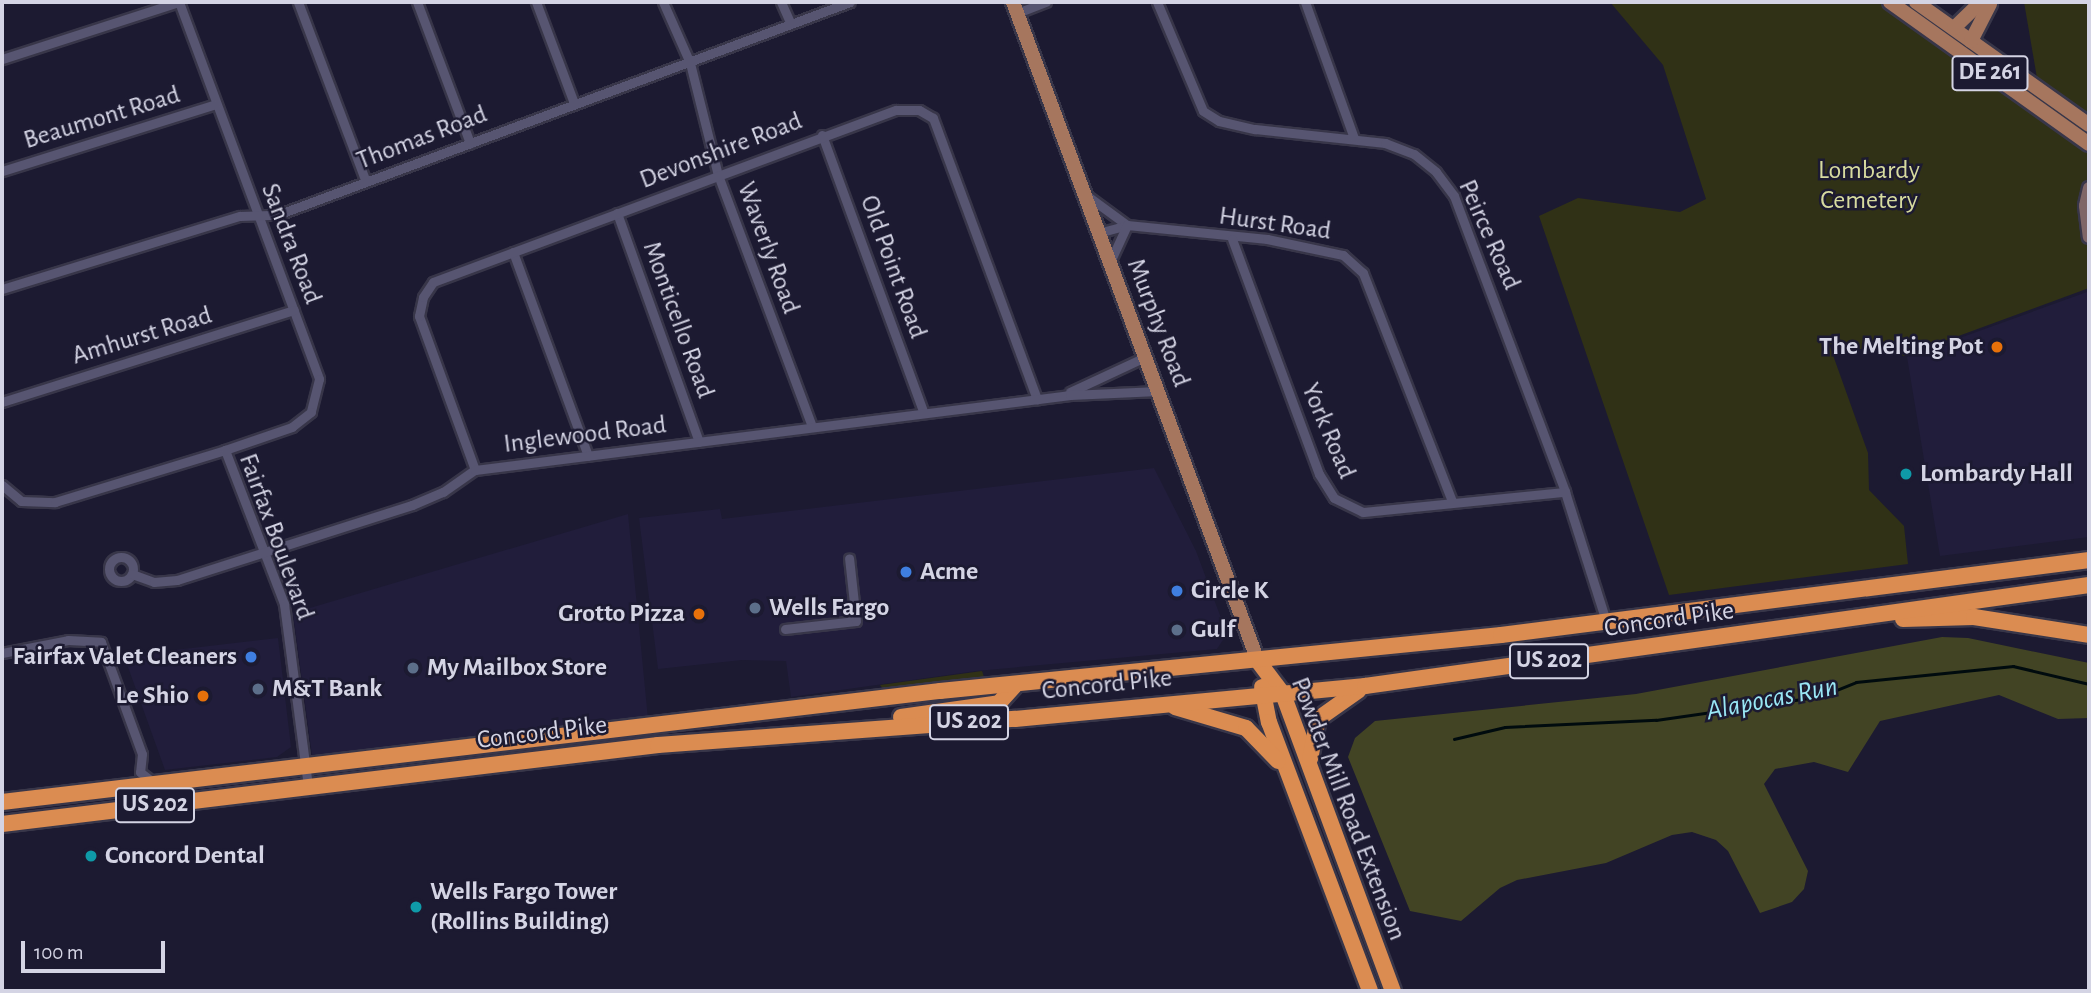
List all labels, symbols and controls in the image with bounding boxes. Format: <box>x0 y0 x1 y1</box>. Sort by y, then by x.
road number: DE 261 <box>1952 52 2028 94</box>
street label: Beaumont Road <box>20 79 184 157</box>
street label: Thomas Road <box>352 99 492 177</box>
street label: Devonshire Road <box>636 106 806 196</box>
park label: Lombardy Cemetery <box>1818 155 1920 216</box>
street label: Peirce Road <box>1451 175 1527 295</box>
street label: Waverly Road <box>730 178 806 318</box>
street label: Sandra Road <box>254 179 328 309</box>
street label: Old Point Road <box>853 191 933 343</box>
street label: Hurst Road <box>1217 201 1333 247</box>
street label: Monticello Road <box>635 238 721 402</box>
street label: Murphy Road <box>1119 255 1197 391</box>
street label: Amhurst Road <box>68 300 216 372</box>
place label: The Melting Pot <box>1819 331 1983 363</box>
marker: The Melting Pot <box>1989 339 2005 355</box>
street label: York Road <box>1294 378 1362 484</box>
street label: Inglewood Road <box>502 410 668 460</box>
street label: Fairfax Boulevard <box>231 450 321 624</box>
place label: Lombardy Hall <box>1920 458 2073 490</box>
marker: Lombardy Hall <box>1898 466 1914 482</box>
place label: Acme <box>920 556 978 588</box>
marker: Acme <box>898 564 914 580</box>
place label: Circle K <box>1191 575 1268 607</box>
marker: Circle K <box>1169 583 1185 599</box>
place label: Wells Fargo <box>769 592 889 624</box>
street label: Concord Pike <box>1602 595 1736 645</box>
place label: Grotto Pizza <box>558 598 685 630</box>
marker: Wells Fargo <box>747 600 763 616</box>
marker: Grotto Pizza <box>691 606 707 622</box>
place label: Gulf <box>1191 614 1235 646</box>
marker: Gulf <box>1169 622 1185 638</box>
road number: US 202 <box>1509 640 1589 682</box>
place label: Fairfax Valet Cleaners <box>12 641 237 673</box>
marker: Fairfax Valet Cleaners <box>243 649 259 665</box>
place label: My Mailbox Store <box>427 652 607 684</box>
marker: My Mailbox Store <box>405 660 421 676</box>
street label: Concord Pike <box>1040 663 1174 707</box>
water label: Alapocas Run <box>1703 670 1841 728</box>
place label: M&T Bank <box>272 673 382 705</box>
street label: Powder Mill Road Extension <box>1283 673 1413 945</box>
place label: Le Shio <box>115 680 189 712</box>
marker: M&T Bank <box>250 681 266 697</box>
marker: Le Shio <box>195 688 211 704</box>
road number: US 202 <box>929 702 1009 742</box>
street label: Concord Pike <box>475 710 609 756</box>
road number: US 202 <box>115 784 195 826</box>
place label: Concord Dental <box>105 840 265 872</box>
marker: Concord Dental <box>83 848 99 864</box>
place label: Wells Fargo Tower (Rollins Building) <box>430 876 617 938</box>
marker: Wells Fargo Tower (Rollins Building) <box>408 899 424 915</box>
scale bar <box>24 926 168 970</box>
text: 100 m <box>34 942 84 963</box>

